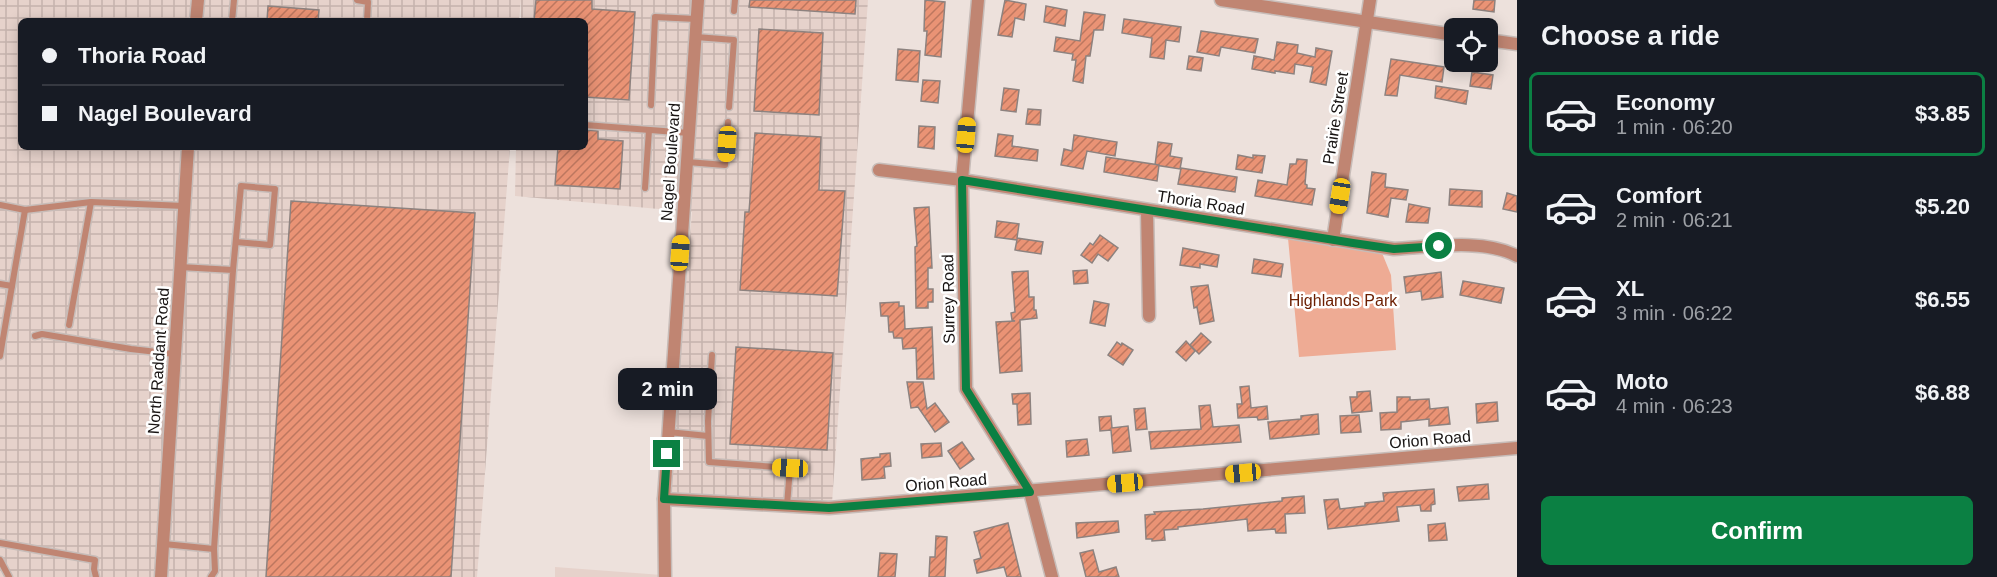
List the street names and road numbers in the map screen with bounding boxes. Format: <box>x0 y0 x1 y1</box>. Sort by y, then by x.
street label: Prairie Street <box>1320 70 1351 166</box>
street label: Nagel Boulevard <box>658 102 683 222</box>
street label: Thoria Road <box>1156 187 1246 218</box>
street label: Surrey Road <box>939 254 958 344</box>
street label: North Raddant Road <box>145 287 172 435</box>
street label: Orion Road <box>1389 427 1472 452</box>
street label: Orion Road <box>905 470 988 495</box>

